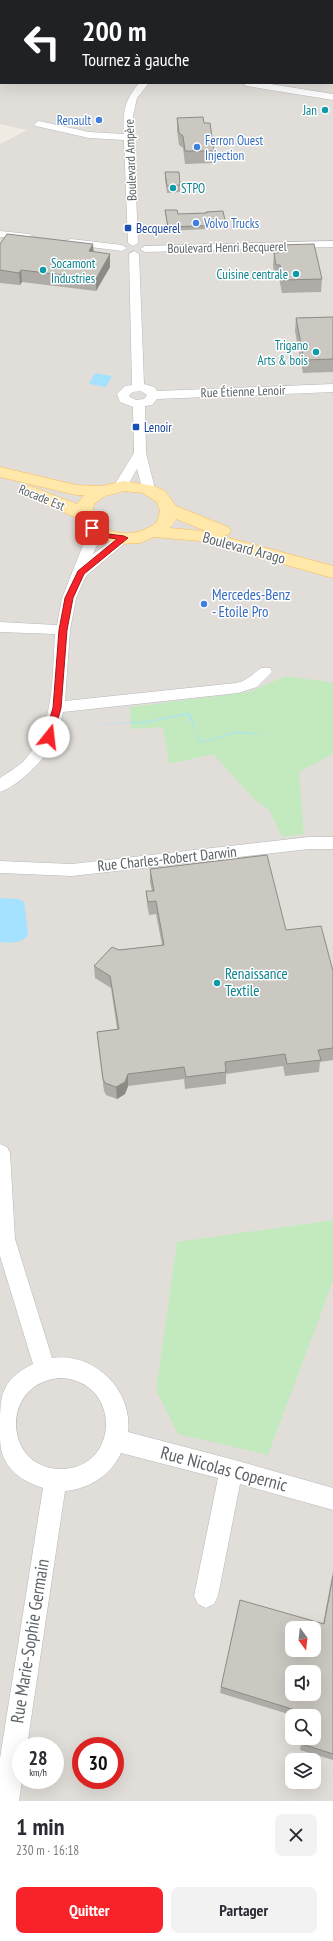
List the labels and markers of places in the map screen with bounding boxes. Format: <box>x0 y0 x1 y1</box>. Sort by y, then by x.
place label: Jan <box>302 102 317 119</box>
marker: Jan <box>320 105 330 115</box>
place label: Renault <box>57 112 91 129</box>
marker: Renault <box>94 115 104 125</box>
place label: Ferron Ouest Injection <box>205 132 263 164</box>
marker: Ferron Ouest Injection <box>192 142 202 152</box>
place label: STPO <box>181 180 205 197</box>
marker: STPO <box>168 183 178 193</box>
place label: Volvo Trucks <box>203 215 259 232</box>
marker: Volvo Trucks <box>191 218 201 228</box>
place label: Becquerel <box>136 220 180 237</box>
marker: Becquerel <box>123 223 133 233</box>
place label: Socamont Industries <box>51 255 96 287</box>
marker: Socamont Industries <box>38 265 48 275</box>
place label: Cuisine centrale <box>216 266 288 283</box>
marker: Cuisine centrale <box>291 269 301 279</box>
place label: Trigano Arts & bois <box>257 337 308 369</box>
marker: Trigano Arts & bois <box>311 347 321 357</box>
place label: Lenoir <box>144 419 172 436</box>
marker: Lenoir <box>131 422 141 432</box>
pin <box>75 511 109 545</box>
place label: Mercedes-Benz - Etoile Pro <box>212 585 291 621</box>
marker: Mercedes-Benz - Etoile Pro <box>199 599 209 609</box>
place label: Renaissance Textile <box>225 964 288 1000</box>
marker: Renaissance Textile <box>212 978 222 988</box>

